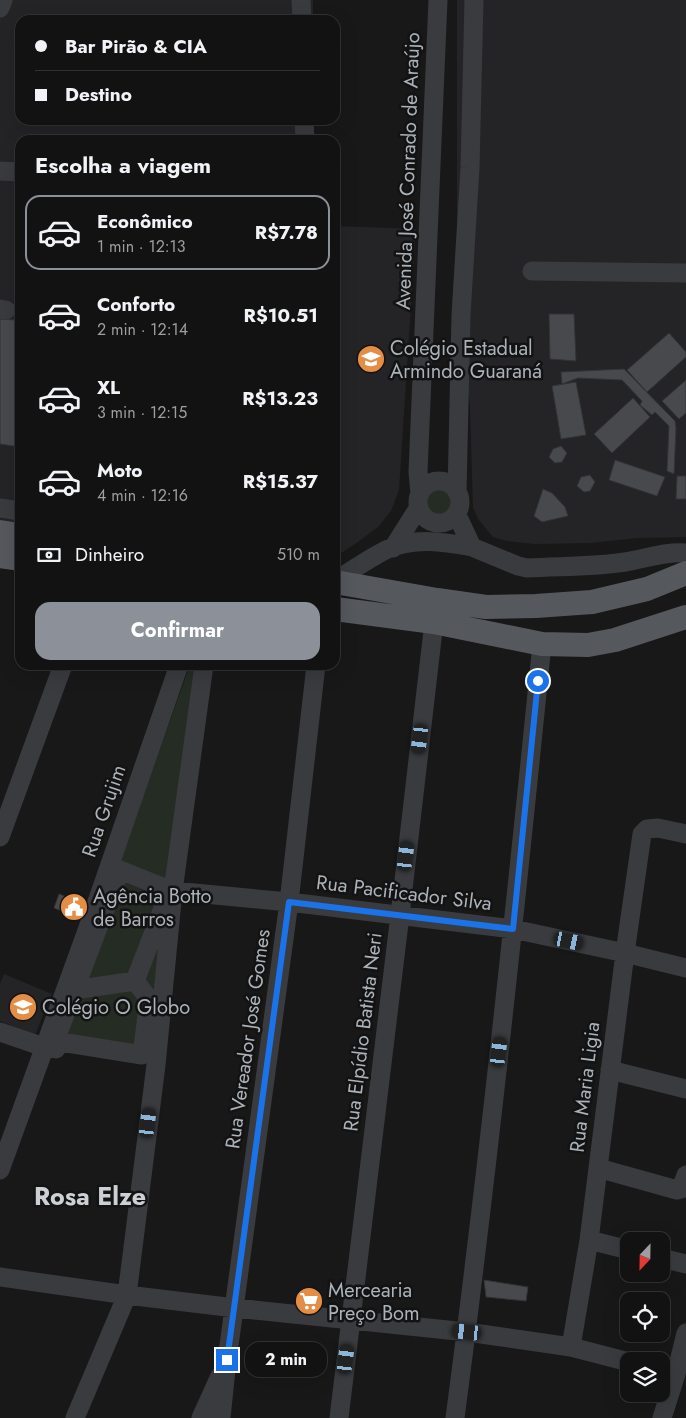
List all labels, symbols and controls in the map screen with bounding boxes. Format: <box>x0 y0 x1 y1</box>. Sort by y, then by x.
street label: Avenida José Conrado de Araújo <box>389 32 427 310</box>
text: Bar Pirão & CIA <box>65 33 207 60</box>
text: Destino <box>65 81 132 108</box>
text: Escolha a viagem <box>35 149 211 181</box>
text: Econômico <box>97 208 193 235</box>
icon: car <box>37 210 82 255</box>
text: R$7.78 <box>255 219 318 246</box>
text: 1 min · 12:13 <box>97 235 185 258</box>
text: Conforto <box>97 291 175 318</box>
icon: car <box>37 293 82 338</box>
text: R$10.51 <box>244 302 318 329</box>
text: 2 min · 12:14 <box>97 318 188 341</box>
place label: Colégio Estadual Armindo Guaraná <box>390 334 542 386</box>
school or university icon: Colégio Estadual Armindo Guaraná <box>356 344 386 374</box>
text: XL <box>97 374 120 401</box>
icon: car <box>37 376 82 421</box>
text: R$13.23 <box>242 385 318 412</box>
text: 3 min · 12:15 <box>97 401 187 424</box>
text: Moto <box>97 457 142 484</box>
icon: car <box>37 459 82 504</box>
text: R$15.37 <box>243 468 318 495</box>
text: 4 min · 12:16 <box>97 484 188 507</box>
icon: cash <box>35 541 63 569</box>
text: Dinheiro <box>75 541 144 568</box>
text: 510 m <box>277 543 320 566</box>
button: Confirmar <box>35 602 320 660</box>
route start <box>527 670 549 692</box>
car <box>410 723 429 755</box>
street label: Rua Grujim <box>75 761 133 861</box>
car <box>396 840 415 872</box>
street label: Rua Pacificador Silva <box>315 868 493 918</box>
place label: Agência Botto de Barros <box>93 882 211 934</box>
public building icon: Agência Botto de Barros <box>59 892 89 922</box>
street label: Rua Vereador José Gomes <box>218 927 278 1151</box>
street label: Rua Elpídio Batista Neri <box>336 931 390 1133</box>
car <box>552 931 585 951</box>
school or university icon: Colégio O Globo <box>8 992 38 1022</box>
place label: Colégio O Globo <box>42 993 190 1022</box>
street label: Rua Maria Ligia <box>563 1020 607 1154</box>
car <box>489 1036 508 1068</box>
car <box>138 1107 157 1139</box>
district label: Rosa Elze <box>34 1178 146 1214</box>
north arrow <box>620 1232 670 1282</box>
map controls <box>620 1232 670 1402</box>
place label: Mercearia Preço Bom <box>328 1276 420 1328</box>
supermarket icon: Mercearia Preço Bom <box>294 1286 324 1316</box>
button: locate <box>620 1292 670 1342</box>
car <box>451 1323 482 1341</box>
callout: 2 min <box>244 1342 327 1378</box>
car <box>336 1343 355 1375</box>
text: 2 min <box>265 1348 307 1371</box>
route end <box>216 1349 238 1371</box>
button: layers <box>620 1352 670 1402</box>

